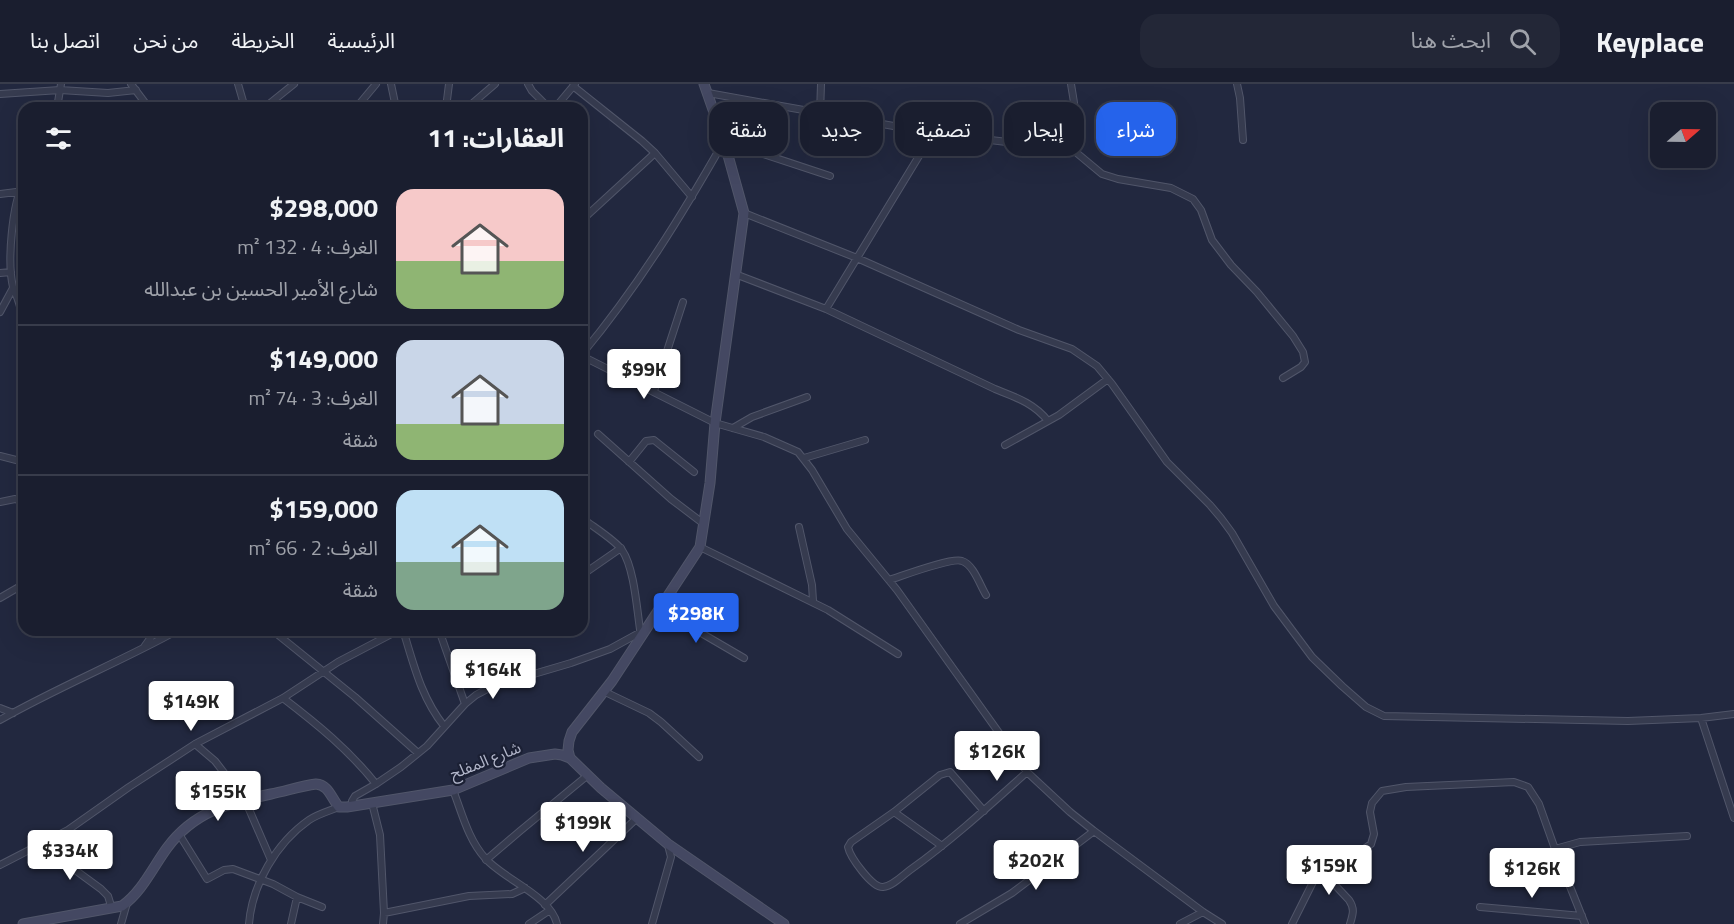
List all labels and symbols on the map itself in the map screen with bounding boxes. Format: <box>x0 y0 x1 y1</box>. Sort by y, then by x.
north arrow <box>1650 102 1716 168</box>
pin: $99K <box>608 349 680 400</box>
pin: $298K <box>654 593 738 644</box>
pin: $164K <box>451 649 535 700</box>
pin: $149K <box>149 681 233 732</box>
pin: $126K <box>955 731 1039 782</box>
street label: شارع المفلح <box>446 735 525 786</box>
pin: $155K <box>176 771 260 822</box>
pin: $199K <box>541 802 625 853</box>
pin: $334K <box>28 830 112 881</box>
pin: $202K <box>994 840 1078 891</box>
pin: $159K <box>1287 845 1371 896</box>
pin: $126K <box>1490 848 1574 899</box>

